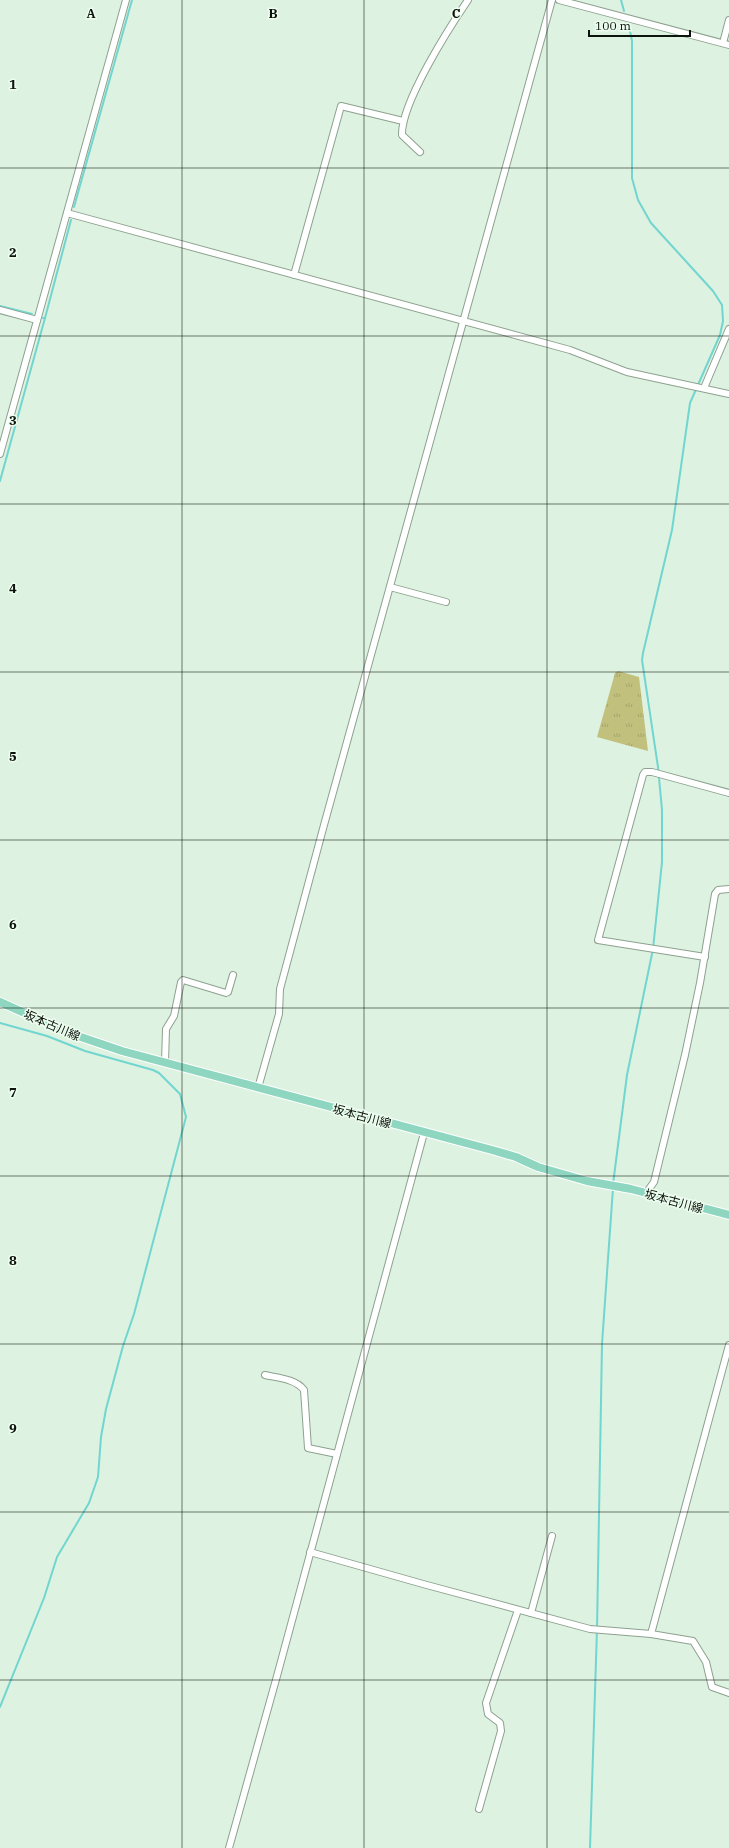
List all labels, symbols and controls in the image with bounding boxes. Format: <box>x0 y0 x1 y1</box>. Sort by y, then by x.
text: A <box>86 5 96 22</box>
text: B <box>268 5 278 22</box>
text: C <box>452 5 461 22</box>
scale bar <box>589 12 690 38</box>
text: 100 m <box>595 18 631 33</box>
text: 1 <box>9 76 17 93</box>
text: 2 <box>9 244 17 261</box>
text: 3 <box>9 412 17 429</box>
text: 4 <box>9 580 17 597</box>
text: 5 <box>9 748 17 765</box>
text: 6 <box>9 916 17 933</box>
street label: 坂本古川線 <box>21 1006 83 1044</box>
text: 7 <box>9 1084 17 1101</box>
street label: 坂本古川線 <box>331 1101 393 1131</box>
street label: 坂本古川線 <box>643 1186 705 1216</box>
text: 8 <box>9 1252 17 1269</box>
text: 9 <box>9 1420 17 1437</box>

